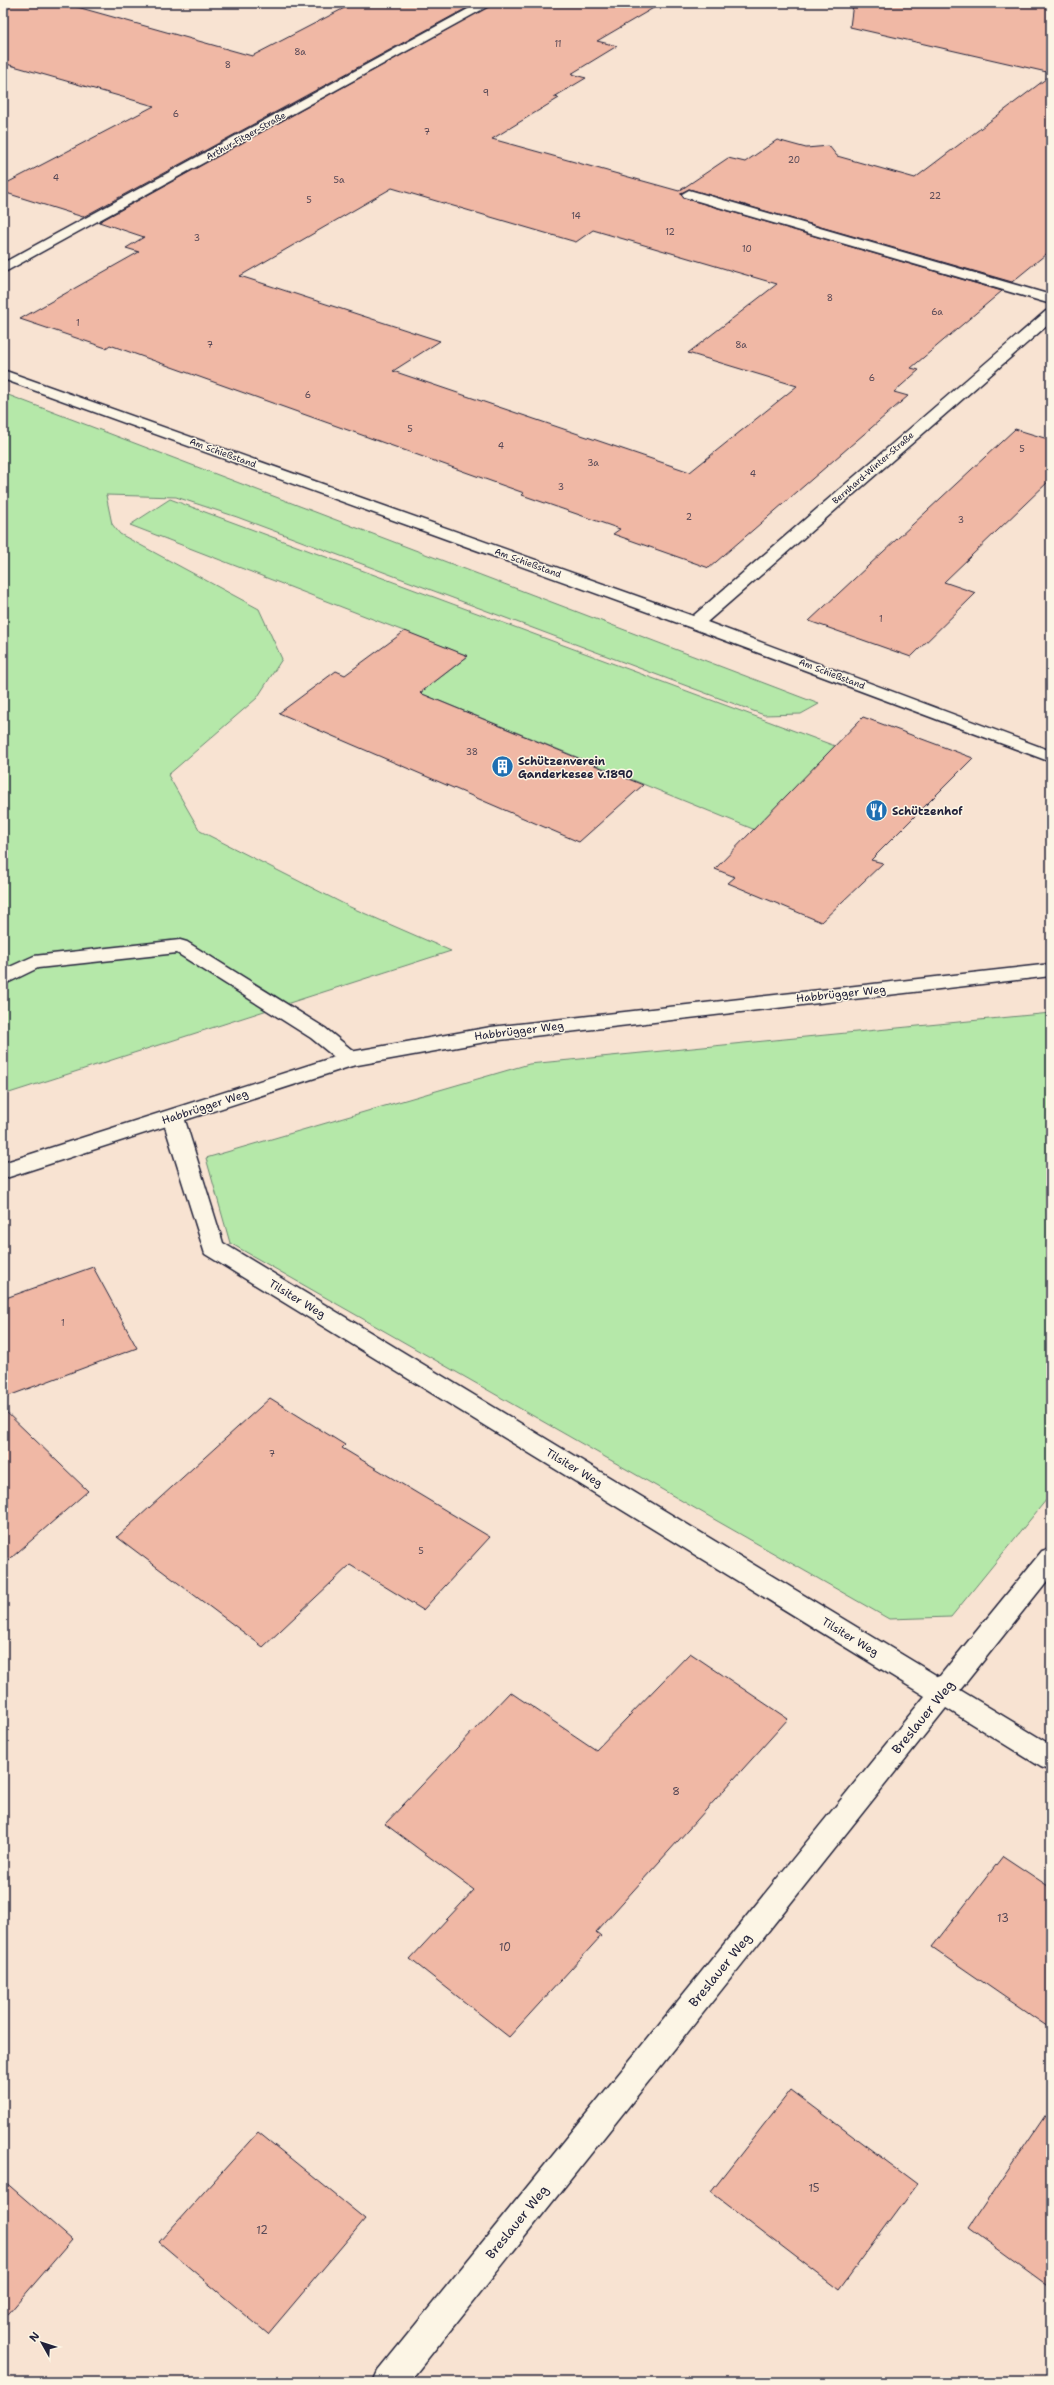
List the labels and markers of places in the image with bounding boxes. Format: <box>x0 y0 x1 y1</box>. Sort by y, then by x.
building icon: Schützenverein Ganderkesee v.1890 <box>490 754 516 780</box>
place label: Schützenverein Ganderkesee v.1890 <box>518 754 633 782</box>
restaurant icon: Schützenhof <box>864 798 890 824</box>
place label: Schützenhof <box>892 804 963 819</box>

